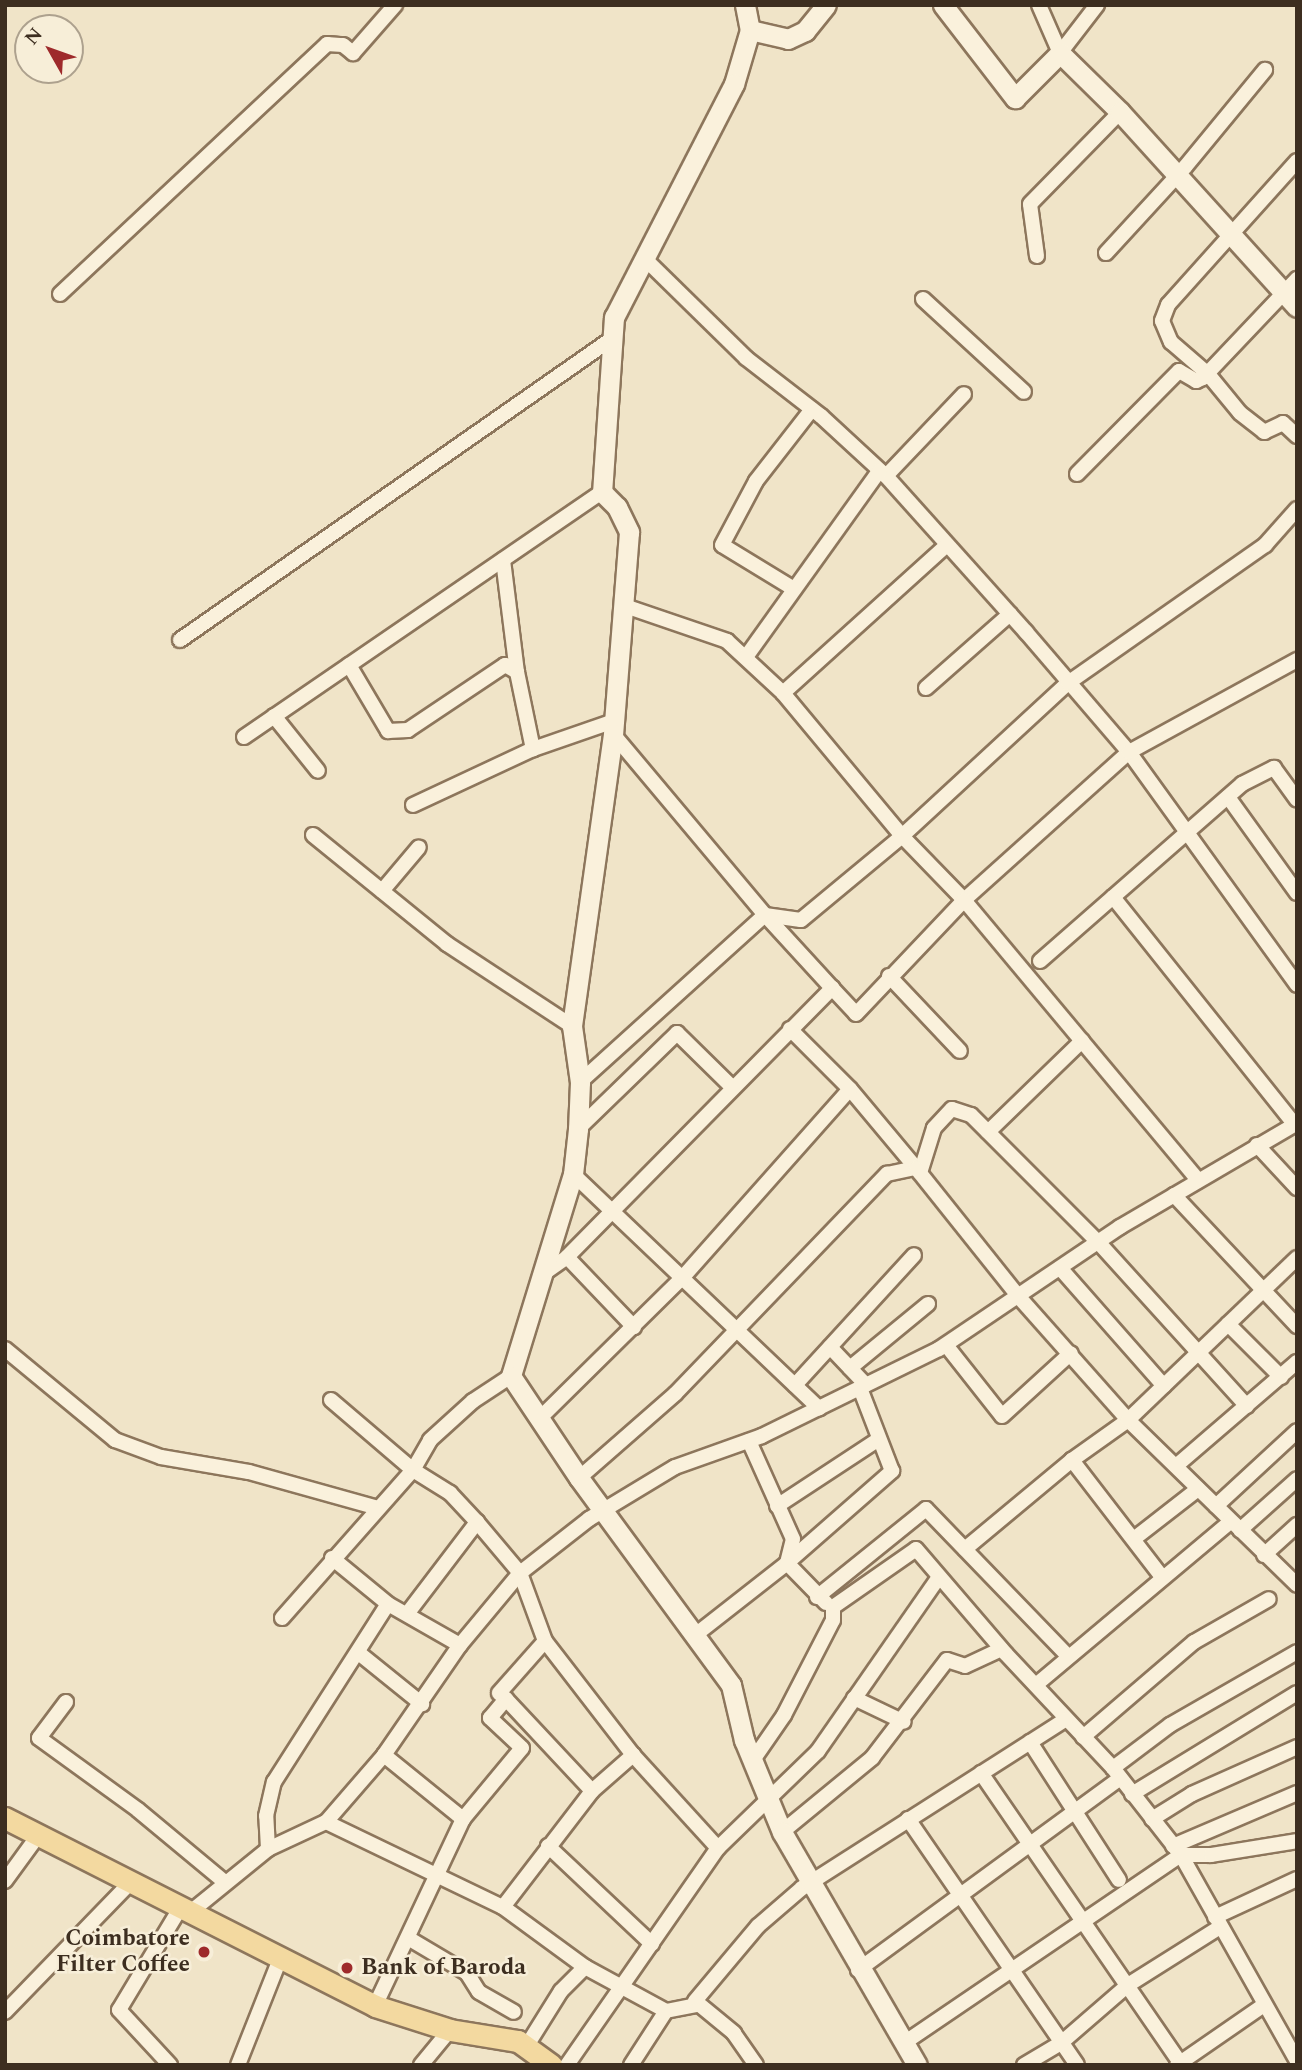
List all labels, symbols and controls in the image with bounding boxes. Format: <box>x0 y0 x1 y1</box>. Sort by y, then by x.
north arrow <box>14 14 84 84</box>
text: N <box>18 21 50 52</box>
place label: Coimbatore Filter Coffee <box>56 1925 190 1979</box>
marker: Coimbatore Filter Coffee <box>196 1944 212 1960</box>
place label: Bank of Baroda <box>361 1954 526 1982</box>
marker: Bank of Baroda <box>339 1960 355 1976</box>

